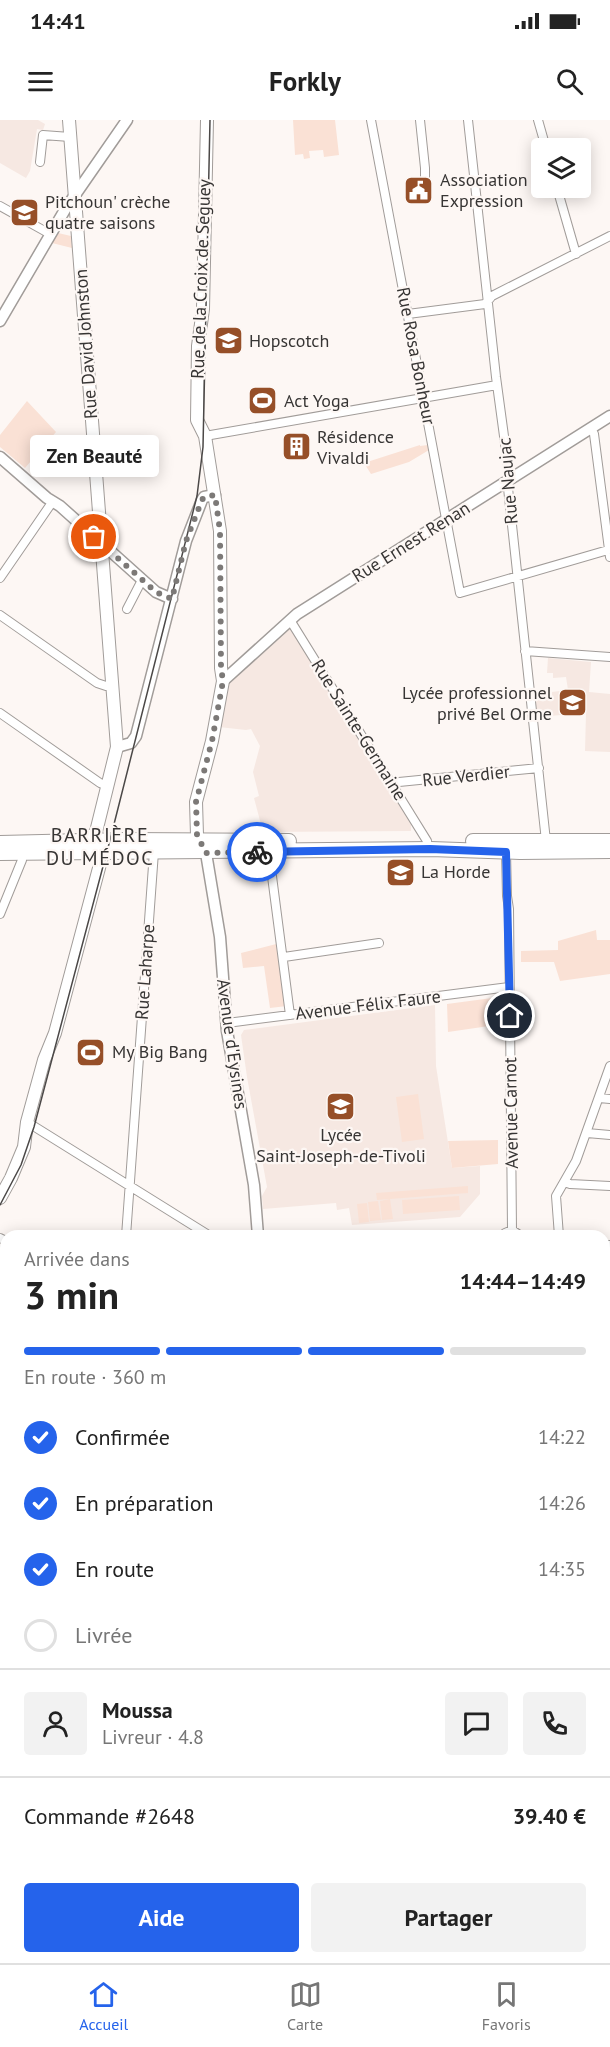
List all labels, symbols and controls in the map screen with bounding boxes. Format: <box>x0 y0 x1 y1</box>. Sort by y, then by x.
text: 14:41 <box>30 7 86 35</box>
text: Forkly <box>269 64 341 98</box>
icon: menu <box>24 65 57 98</box>
icon: search <box>553 65 586 98</box>
map controls <box>531 138 591 198</box>
button: layers <box>531 138 591 198</box>
place label: Association Expression <box>440 168 528 212</box>
public building icon: Association Expression <box>403 174 435 206</box>
street label: Rue de la Croix de Seguey <box>186 178 215 379</box>
place label: Pitchoun' crèche quatre saisons <box>45 190 171 234</box>
school or university icon: Pitchoun' crèche quatre saisons <box>8 196 40 228</box>
street label: Rue David Johnston <box>69 268 102 420</box>
street label: Rue Rosa Bonheur <box>392 285 441 427</box>
school or university icon: Hopscotch <box>212 325 244 357</box>
place label: Hopscotch <box>249 329 329 352</box>
sports icon: Act Yoga <box>247 385 279 417</box>
place label: Act Yoga <box>284 389 350 412</box>
place label: Résidence Vivaldi <box>316 425 394 469</box>
building icon: Résidence Vivaldi <box>280 431 312 463</box>
callout: Zen Beauté <box>29 435 158 477</box>
street label: Rue Naujac <box>492 437 523 525</box>
text: Zen Beauté <box>47 443 142 469</box>
street label: Rue Ernest Renan <box>347 496 474 587</box>
pin <box>68 511 119 562</box>
icon: bag <box>77 520 110 553</box>
street label: Rue Sainte-Germaine <box>307 655 412 805</box>
place label: Lycée professionnel privé Bel Orme <box>402 681 553 725</box>
school or university icon: Lycée professionnel privé Bel Orme <box>557 687 589 719</box>
street label: Rue Verdier <box>421 759 511 792</box>
district label: BARRIÈRE DU MÉDOC <box>46 822 154 871</box>
courier <box>227 822 287 882</box>
icon: bike <box>241 836 274 869</box>
school or university icon: La Horde <box>384 856 416 888</box>
place label: La Horde <box>421 860 490 883</box>
street label: Rue Laharpe <box>130 923 159 1021</box>
street label: Avenue d'Eysines <box>212 977 253 1111</box>
street label: Avenue Félix Faure <box>294 984 442 1025</box>
pin <box>484 990 535 1041</box>
icon: home <box>493 999 526 1032</box>
sports icon: My Big Bang <box>75 1036 107 1068</box>
place label: My Big Bang <box>112 1040 208 1063</box>
street label: Avenue Carnot <box>498 1057 523 1169</box>
school or university icon: Lycée Saint-Joseph-de-Tivoli <box>325 1090 357 1122</box>
place label: Lycée Saint-Joseph-de-Tivoli <box>256 1123 426 1167</box>
text: Arrivée dans <box>24 1246 130 1272</box>
text: 14:44–14:49 <box>460 1267 586 1295</box>
text: 3 min <box>24 1269 119 1320</box>
text: En route · 360 m <box>24 1364 166 1390</box>
icon: check <box>24 1421 57 1454</box>
text: Confirmée <box>75 1423 170 1451</box>
text: 14:22 <box>538 1424 586 1450</box>
icon: check <box>24 1487 57 1520</box>
text: En préparation <box>75 1489 214 1517</box>
text: 14:26 <box>538 1490 586 1516</box>
icon: check <box>24 1553 57 1586</box>
text: En route <box>75 1555 154 1583</box>
text: 14:35 <box>538 1556 586 1582</box>
text: Livrée <box>75 1621 132 1649</box>
button: person <box>24 1692 87 1755</box>
button: chat <box>445 1692 508 1755</box>
button: phone <box>523 1692 586 1755</box>
text: Moussa <box>102 1696 173 1724</box>
text: Livreur · 4.8 <box>102 1724 204 1750</box>
text: Commande #2648 <box>24 1802 195 1830</box>
text: 39.40 € <box>513 1802 586 1830</box>
button: Aide <box>24 1883 299 1952</box>
button: Partager <box>311 1883 586 1952</box>
tab: Accueil <box>79 1978 128 2034</box>
tab: Carte <box>287 1978 323 2034</box>
tab: Favoris <box>482 1978 531 2034</box>

